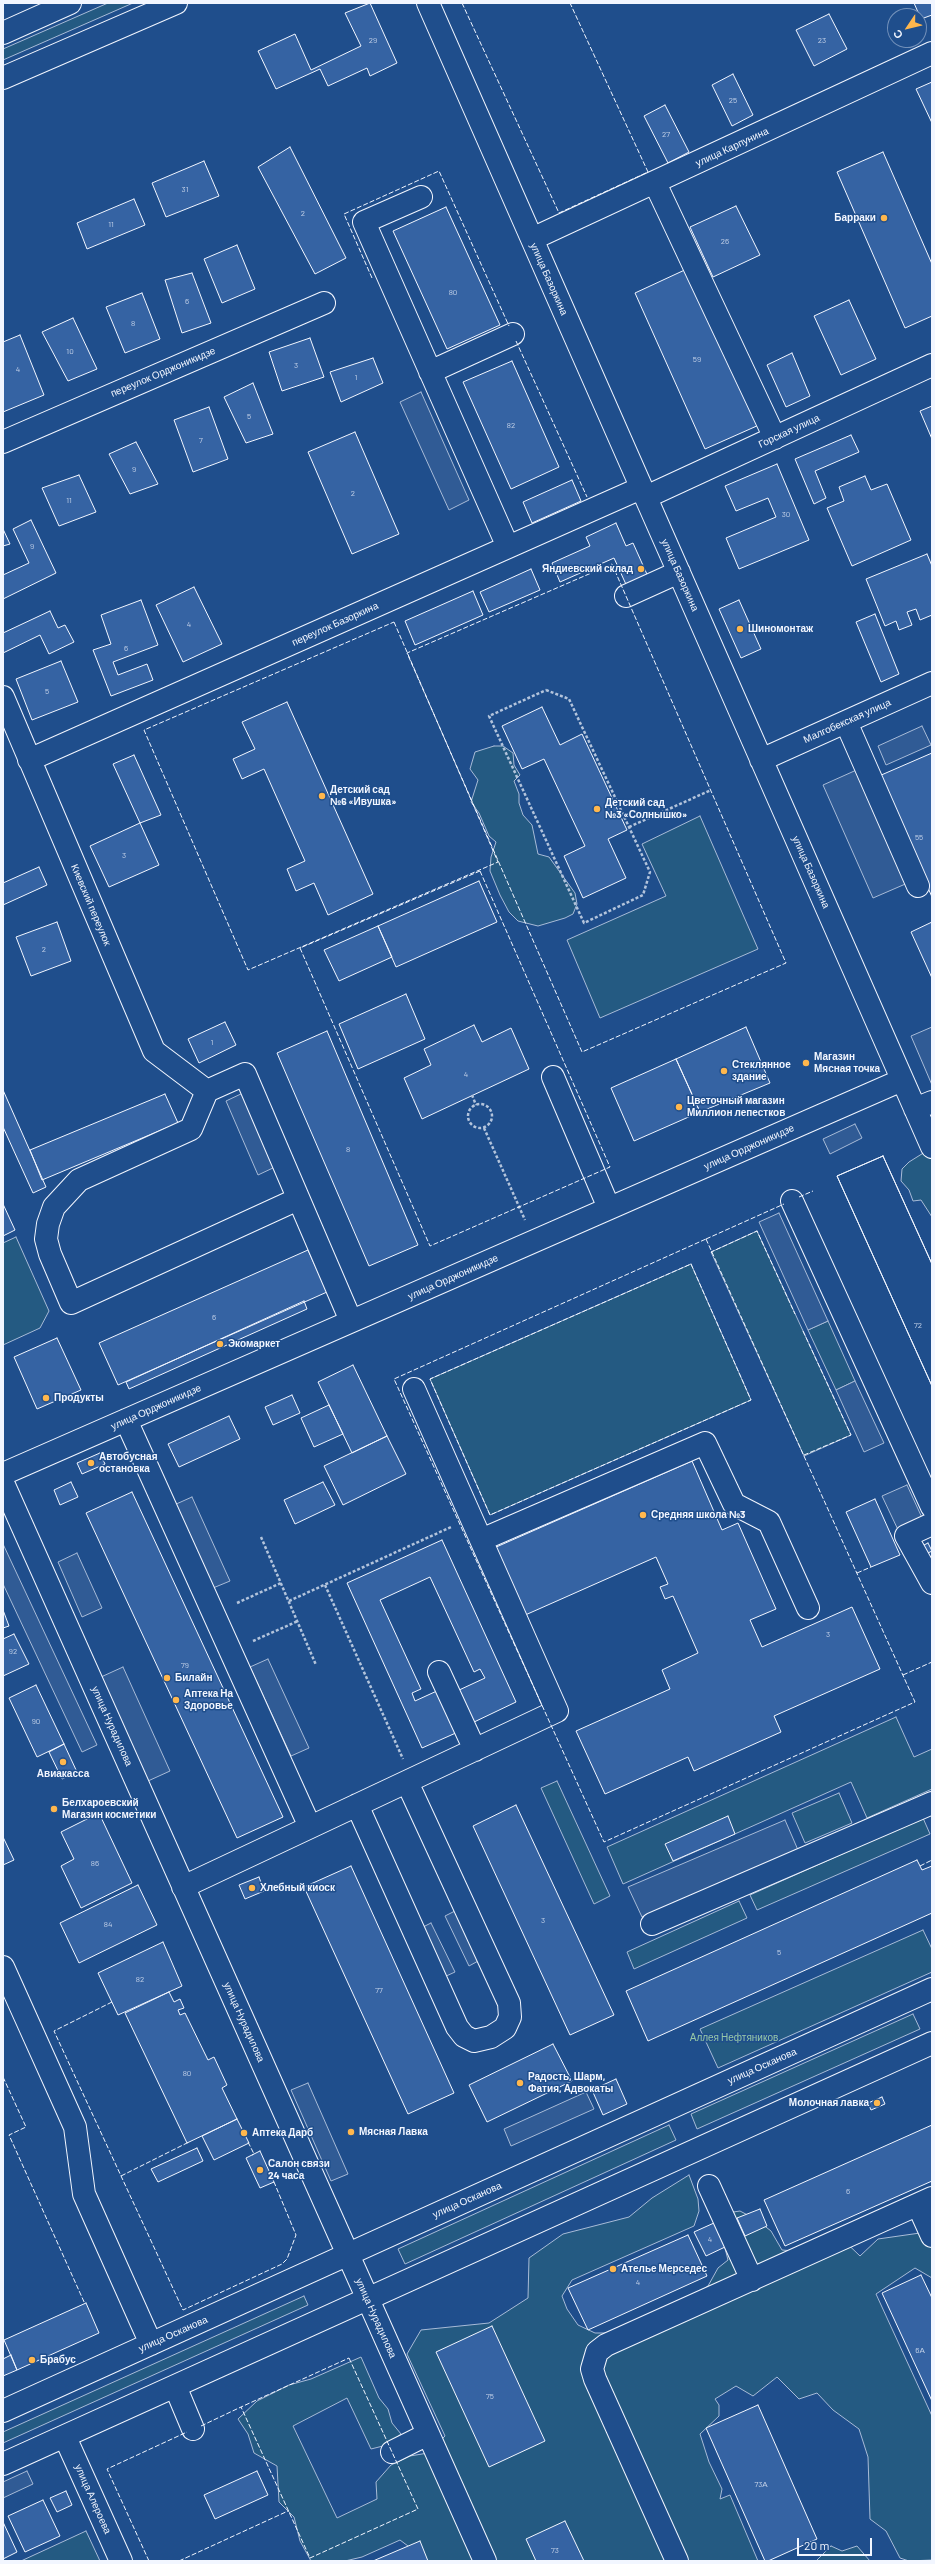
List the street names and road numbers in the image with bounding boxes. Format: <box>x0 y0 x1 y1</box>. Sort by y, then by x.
street label: улица Карпунина <box>694 125 770 169</box>
street label: улица Базоркина <box>528 241 570 317</box>
street label: переулок Орджоникидзе <box>109 344 217 400</box>
street label: Горская улица <box>757 412 821 450</box>
street label: улица Базоркина <box>659 537 701 613</box>
street label: переулок Базоркина <box>290 600 380 648</box>
street label: Малгобекская улица <box>801 696 893 746</box>
street label: улица Базоркина <box>790 834 832 910</box>
street label: Киевский переулок <box>68 862 114 948</box>
street label: улица Орджоникидзе <box>702 1122 796 1172</box>
street label: улица Орджоникидзе <box>406 1252 500 1302</box>
street label: улица Орджоникидзе <box>109 1382 203 1432</box>
street label: улица Нурадилова <box>89 1684 135 1768</box>
street label: улица Нурадилова <box>221 1980 267 2064</box>
street label: улица Осканова <box>726 2045 798 2087</box>
street label: улица Осканова <box>431 2179 503 2221</box>
street label: улица Нурадилова <box>353 2276 399 2360</box>
street label: улица Осканова <box>137 2313 209 2355</box>
street label: улица Алероева <box>72 2462 114 2536</box>

